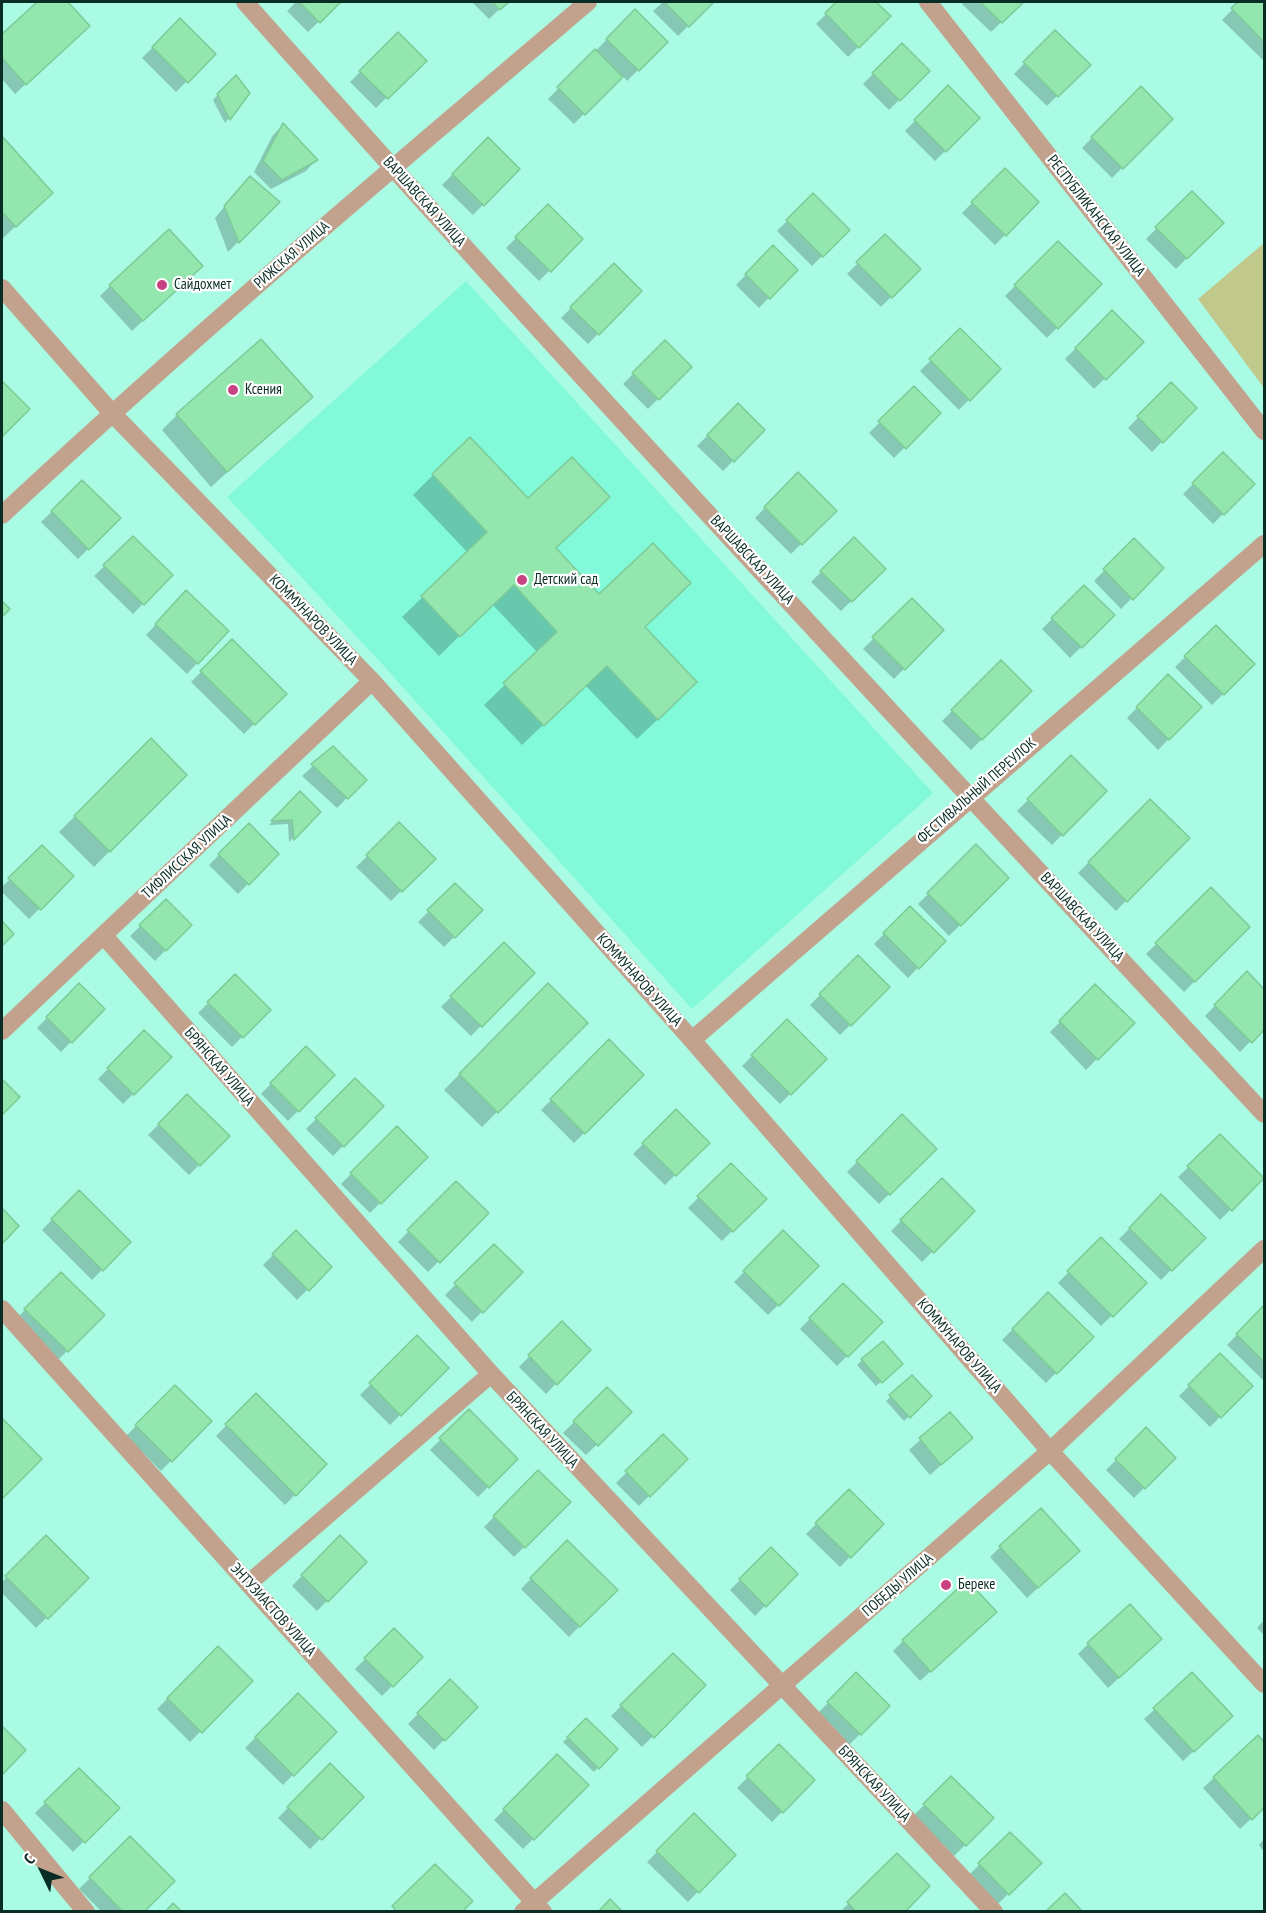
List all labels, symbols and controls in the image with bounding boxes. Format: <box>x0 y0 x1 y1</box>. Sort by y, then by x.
street label: РЕСПУБЛИКАНСКАЯ УЛИЦА <box>1043 152 1149 280</box>
street label: ВАРШАВСКАЯ УЛИЦА <box>379 153 469 251</box>
street label: РИЖСКАЯ УЛИЦА <box>251 218 333 292</box>
place label: Сайдохмет <box>174 276 231 294</box>
marker: Сайдохмет <box>155 278 169 292</box>
place label: Ксения <box>245 381 282 399</box>
marker: Ксения <box>226 383 240 397</box>
street label: ВАРШАВСКАЯ УЛИЦА <box>706 512 798 608</box>
street label: КОММУНАРОВ УЛИЦА <box>265 571 361 669</box>
place label: Детский сад <box>534 571 598 589</box>
marker: Детский сад <box>515 573 529 587</box>
street label: ФЕСТИВАЛЬНЫЙ ПЕРЕУЛОК <box>914 734 1040 848</box>
street label: ТИФЛИССКАЯ УЛИЦА <box>139 811 235 903</box>
street label: ВАРШАВСКАЯ УЛИЦА <box>1036 869 1128 965</box>
street label: КОММУНАРОВ УЛИЦА <box>592 930 686 1030</box>
street label: БРЯНСКАЯ УЛИЦА <box>180 1024 258 1110</box>
street label: КОММУНАРОВ УЛИЦА <box>913 1295 1005 1397</box>
street label: БРЯНСКАЯ УЛИЦА <box>502 1388 582 1472</box>
street label: ПОБЕДЫ УЛИЦА <box>859 1549 937 1621</box>
street label: ЭНТУЗИАСТОВ УЛИЦА <box>227 1560 319 1660</box>
place label: Береке <box>958 1576 995 1594</box>
marker: Береке <box>939 1578 953 1592</box>
street label: БРЯНСКАЯ УЛИЦА <box>834 1742 914 1826</box>
north arrow <box>12 1841 72 1901</box>
text: С <box>19 1849 39 1868</box>

